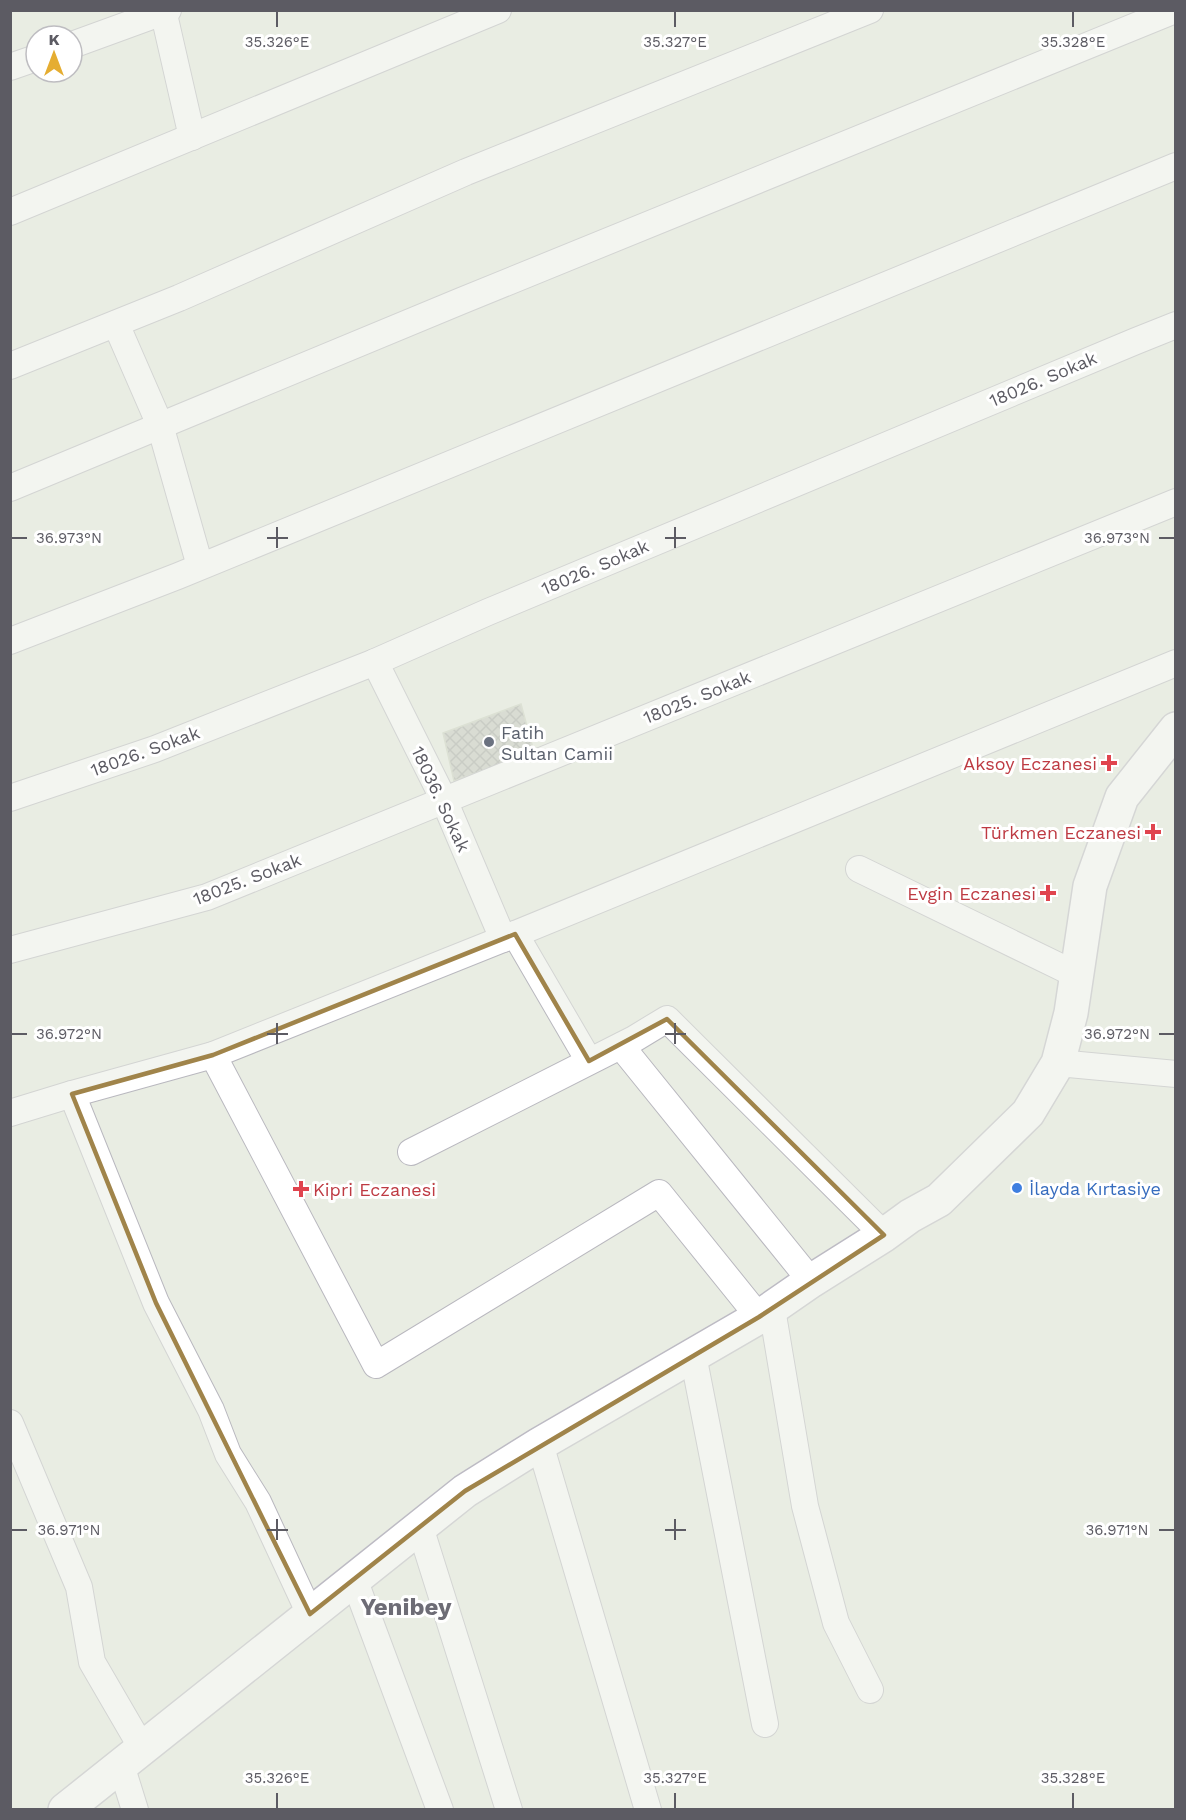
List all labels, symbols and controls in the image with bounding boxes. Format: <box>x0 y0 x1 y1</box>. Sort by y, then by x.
north arrow <box>24 24 84 84</box>
text: K <box>48 30 60 49</box>
text: 35.326°E <box>245 33 309 51</box>
text: 35.327°E <box>643 33 707 51</box>
text: 35.328°E <box>1041 33 1105 51</box>
street label: 18026. Sokak <box>986 347 1100 411</box>
text: 36.973°N <box>36 529 102 547</box>
text: 36.973°N <box>1084 529 1150 547</box>
street label: 18026. Sokak <box>538 535 652 599</box>
street label: 18025. Sokak <box>640 666 754 728</box>
street label: 18026. Sokak <box>88 722 202 780</box>
place label: Fatih Sultan Camii <box>501 722 613 764</box>
marker: Fatih Sultan Camii <box>482 735 496 749</box>
street label: 18036. Sokak <box>407 743 475 855</box>
place label: Aksoy Eczanesi <box>963 753 1097 774</box>
marker: Aksoy Eczanesi <box>1102 756 1116 770</box>
place label: Türkmen Eczanesi <box>981 822 1141 843</box>
marker: Türkmen Eczanesi <box>1146 825 1160 839</box>
street label: 18025. Sokak <box>190 849 304 909</box>
place label: Evgin Eczanesi <box>907 883 1036 904</box>
marker: Evgin Eczanesi <box>1041 886 1055 900</box>
text: 36.972°N <box>36 1025 102 1043</box>
text: 36.972°N <box>1084 1025 1150 1043</box>
place label: İlayda Kırtasiye <box>1029 1178 1161 1199</box>
place label: Kipri Eczanesi <box>313 1179 436 1200</box>
marker: İlayda Kırtasiye <box>1010 1181 1024 1195</box>
marker: Kipri Eczanesi <box>294 1182 308 1196</box>
text: 36.971°N <box>38 1521 101 1539</box>
text: 36.971°N <box>1086 1521 1149 1539</box>
district label: Yenibey <box>361 1593 452 1621</box>
text: 35.326°E <box>245 1769 309 1787</box>
text: 35.327°E <box>643 1769 707 1787</box>
text: 35.328°E <box>1041 1769 1105 1787</box>

